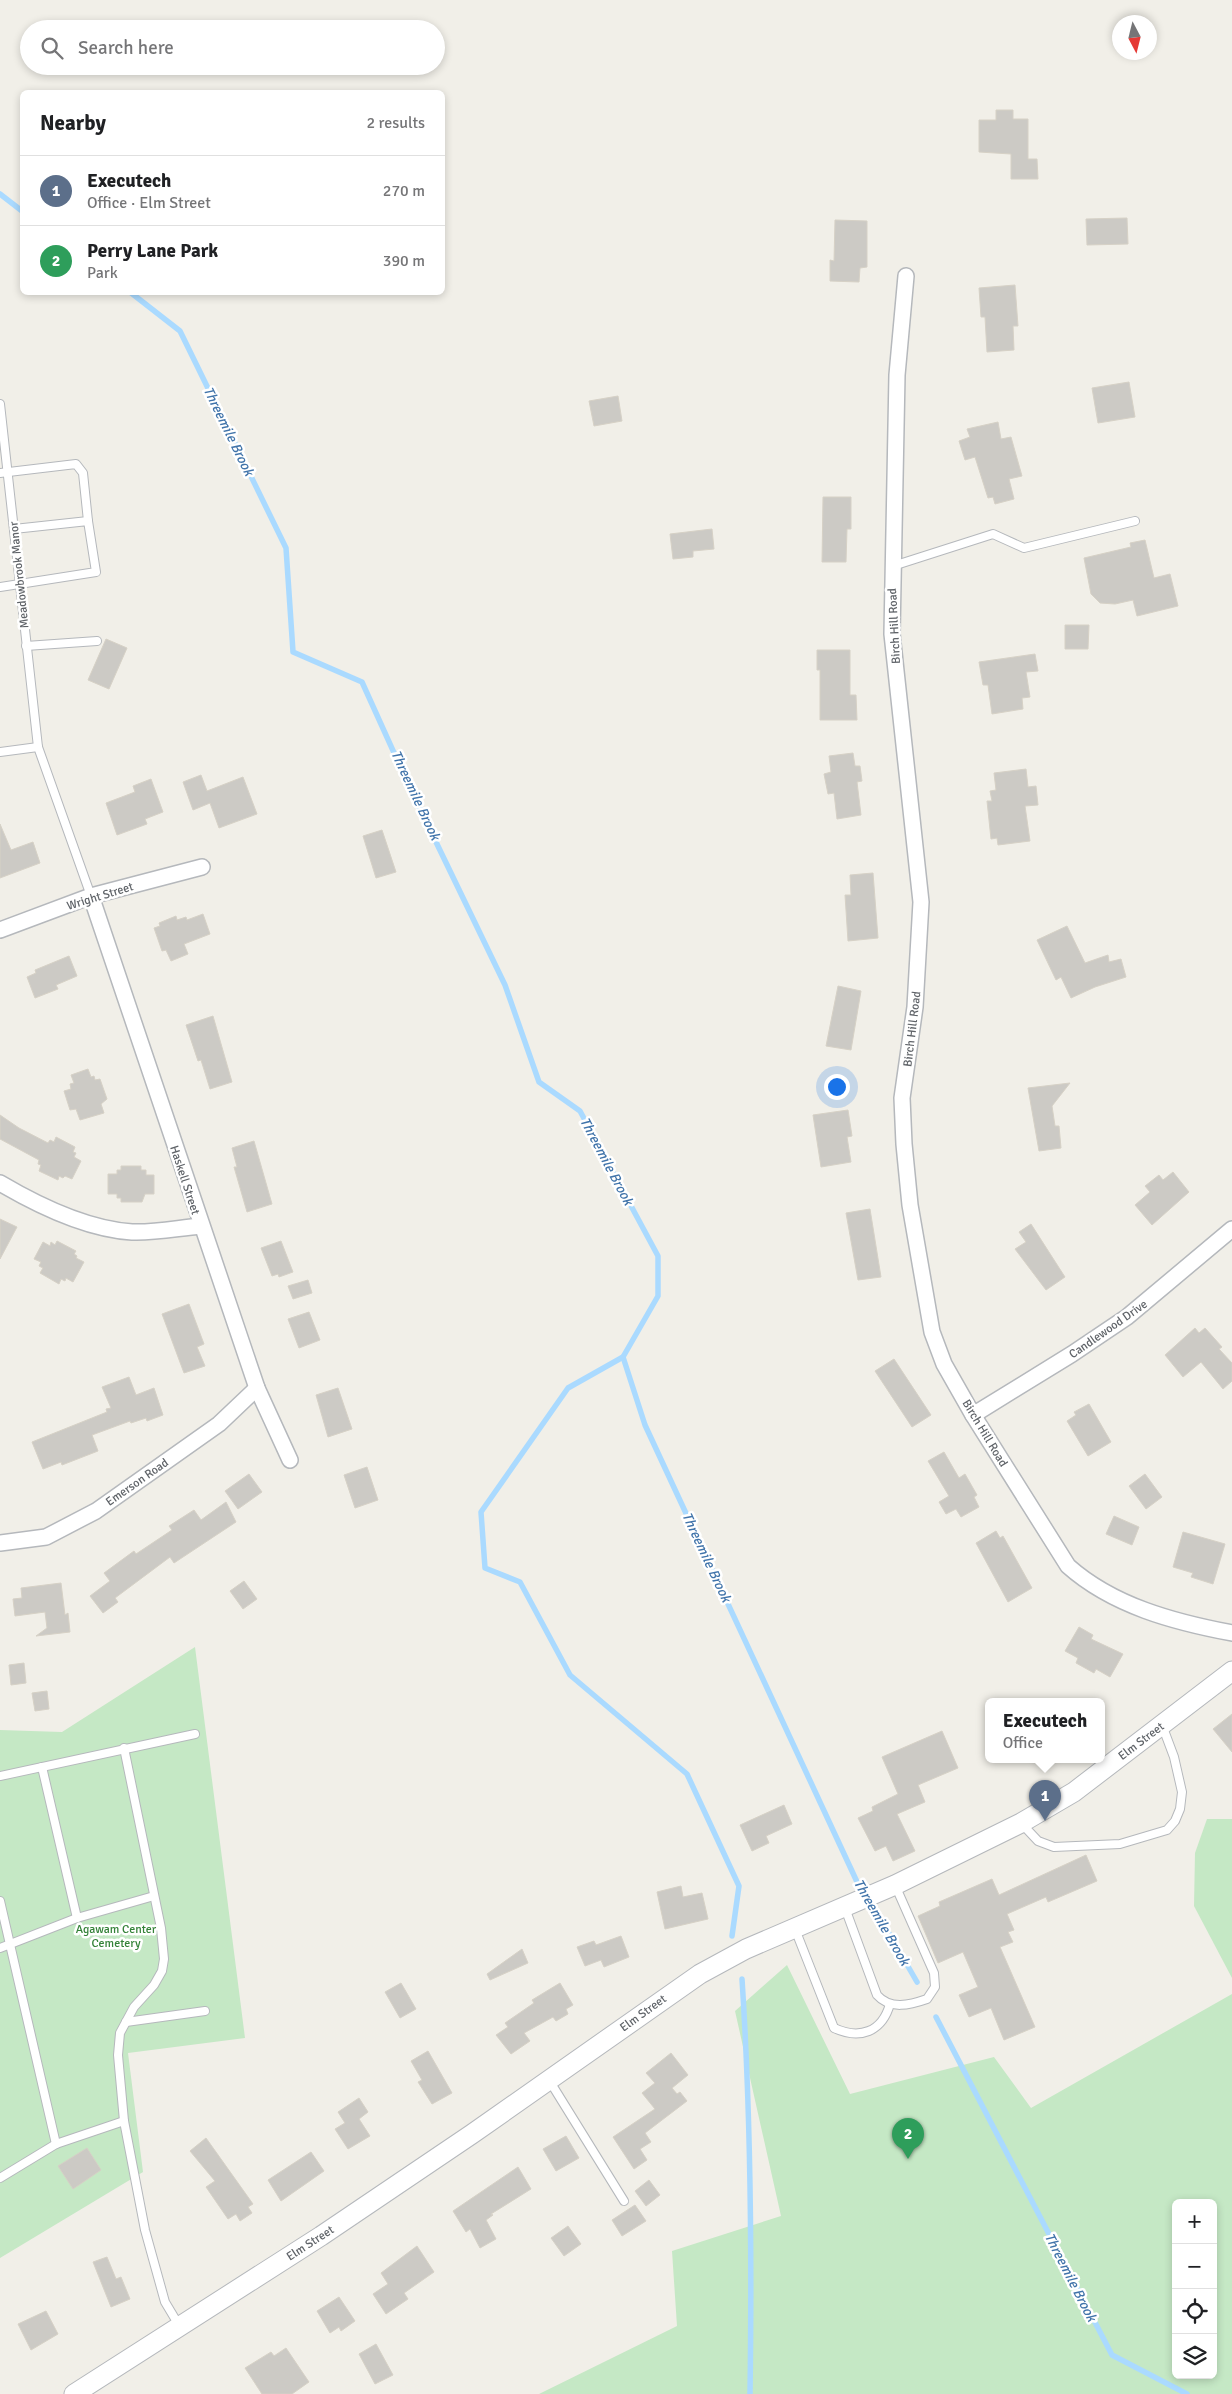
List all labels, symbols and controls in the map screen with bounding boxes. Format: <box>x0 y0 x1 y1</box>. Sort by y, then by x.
north arrow <box>1112 15 1157 60</box>
search box <box>20 20 445 75</box>
icon: search <box>38 34 66 62</box>
text: Search here <box>78 36 174 60</box>
text: Nearby <box>40 110 106 136</box>
text: 2 results <box>366 113 425 133</box>
text: Executech <box>87 169 171 193</box>
text: 1 <box>52 181 60 201</box>
text: 270 m <box>383 181 425 201</box>
text: Office · Elm Street <box>87 193 211 213</box>
text: Perry Lane Park <box>87 239 218 263</box>
text: 2 <box>52 251 60 271</box>
text: 390 m <box>383 251 425 271</box>
text: Park <box>87 263 118 283</box>
water label: Threemile Brook <box>200 384 258 480</box>
street label: Meadowbrook Manor <box>6 520 33 629</box>
street label: Birch Hill Road <box>885 588 904 664</box>
water label: Threemile Brook <box>387 748 445 845</box>
street label: Wright Street <box>65 879 135 914</box>
street label: Birch Hill Road <box>900 990 925 1068</box>
your location <box>824 1074 850 1100</box>
water label: Threemile Brook <box>576 1114 638 1210</box>
street label: Haskell Street <box>166 1144 203 1217</box>
street label: Candlewood Drive <box>1066 1297 1150 1362</box>
street label: Birch Hill Road <box>959 1397 1011 1470</box>
street label: Emerson Road <box>103 1455 172 1510</box>
water label: Threemile Brook <box>678 1510 736 1607</box>
popup <box>985 1698 1105 1763</box>
text: Executech <box>1003 1709 1087 1733</box>
street label: Elm Street <box>1115 1719 1167 1764</box>
text: Office <box>1003 1733 1043 1753</box>
pin: 1 <box>1029 1780 1061 1821</box>
water label: Threemile Brook <box>850 1876 914 1970</box>
park label: Agawam Center Cemetery <box>76 1922 157 1951</box>
street label: Elm Street <box>617 1992 669 2035</box>
pin: 2 <box>892 2118 924 2159</box>
map controls <box>1172 2199 1217 2379</box>
button: + <box>1172 2199 1217 2244</box>
street label: Elm Street <box>284 2222 337 2264</box>
water label: Threemile Brook <box>1041 2230 1101 2326</box>
button: − <box>1172 2244 1217 2289</box>
button: locate <box>1172 2289 1217 2334</box>
button: layers <box>1172 2334 1217 2379</box>

